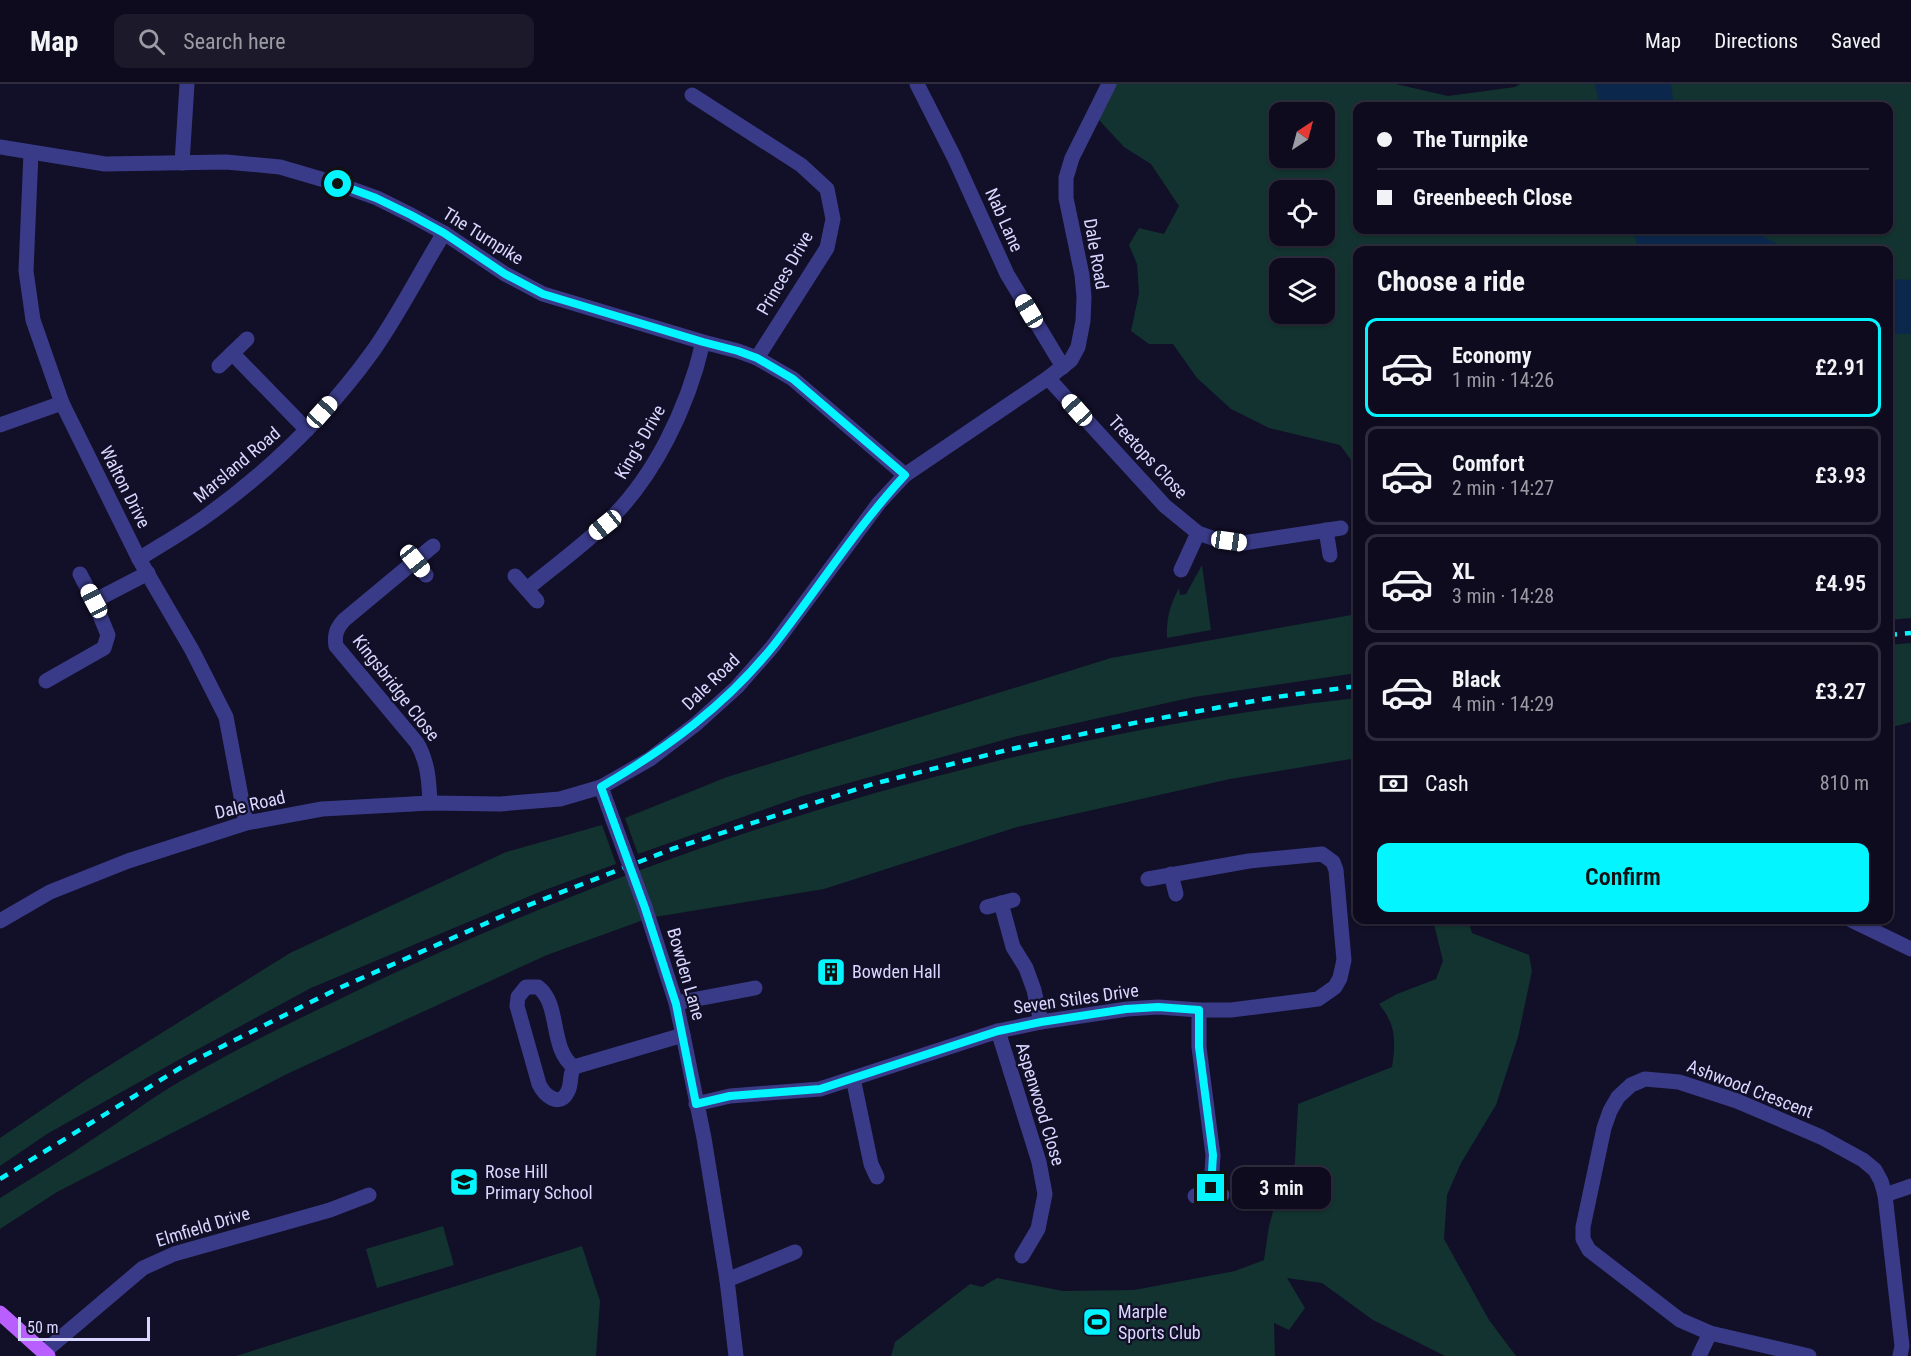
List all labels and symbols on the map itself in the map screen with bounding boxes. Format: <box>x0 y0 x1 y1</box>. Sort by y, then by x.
north arrow <box>1269 102 1335 168</box>
route start <box>324 170 351 197</box>
street label: Nab Lane <box>981 185 1028 255</box>
street label: The Turnpike <box>439 203 527 269</box>
street label: Dale Road <box>1080 217 1113 291</box>
street label: Princes Drive <box>752 227 817 318</box>
car <box>1012 291 1046 331</box>
car <box>1058 391 1096 429</box>
car <box>303 393 341 431</box>
street label: King's Drive <box>610 401 669 483</box>
street label: Treetops Close <box>1104 411 1192 503</box>
street label: Marsland Road <box>189 422 284 507</box>
street label: Walton Drive <box>96 442 155 531</box>
car <box>585 507 625 543</box>
car <box>1210 530 1248 552</box>
car <box>397 541 433 581</box>
car <box>78 581 110 621</box>
street label: Kingsbridge Close <box>349 631 444 745</box>
street label: Dale Road <box>678 649 744 714</box>
street label: Dale Road <box>213 786 287 823</box>
street label: Bowden Lane <box>663 925 710 1022</box>
building icon: Bowden Hall <box>815 956 847 988</box>
place label: Bowden Hall <box>852 961 941 982</box>
street label: Seven Stiles Drive <box>1012 979 1140 1018</box>
street label: Aspenwood Close <box>1012 1040 1069 1168</box>
street label: Ashwood Crescent <box>1684 1055 1816 1122</box>
place label: Rose Hill Primary School <box>485 1161 593 1203</box>
school or university icon: Rose Hill Primary School <box>448 1166 480 1198</box>
callout: 3 min <box>1232 1167 1331 1209</box>
route end <box>1197 1174 1224 1201</box>
street label: Elmfield Drive <box>153 1202 252 1251</box>
place label: Marple Sports Club <box>1118 1301 1201 1343</box>
sports icon: Marple Sports Club <box>1081 1306 1113 1338</box>
scale bar <box>18 1314 150 1342</box>

